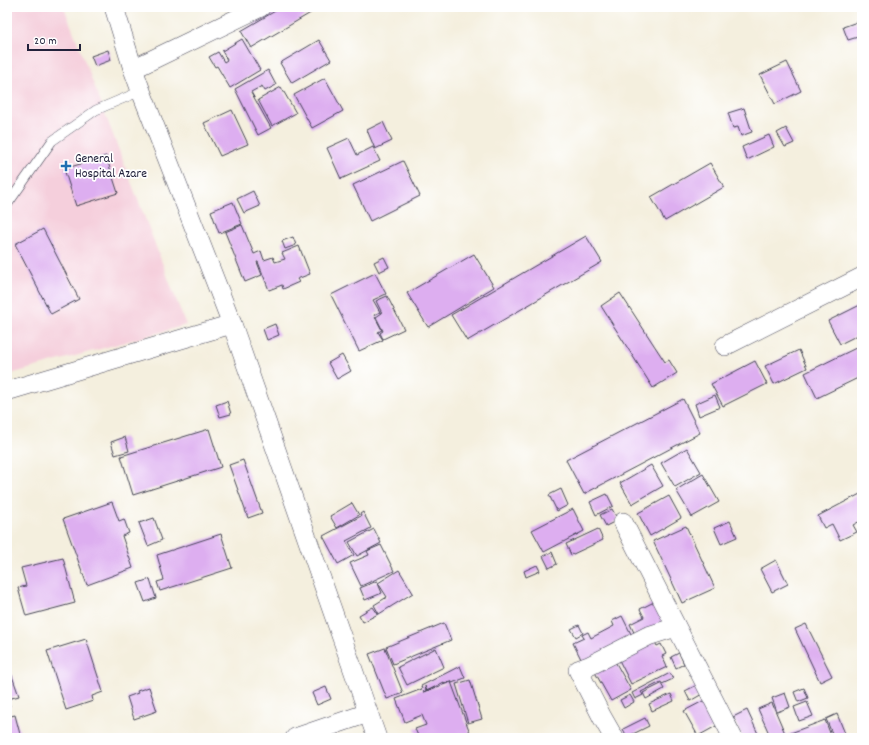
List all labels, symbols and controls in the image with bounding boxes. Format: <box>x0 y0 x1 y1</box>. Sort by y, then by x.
scale bar <box>28 26 80 52</box>
text: 20 m <box>34 33 57 50</box>
place label: General Hospital Azare <box>75 150 147 184</box>
marker: General Hospital Azare <box>60 160 72 172</box>

